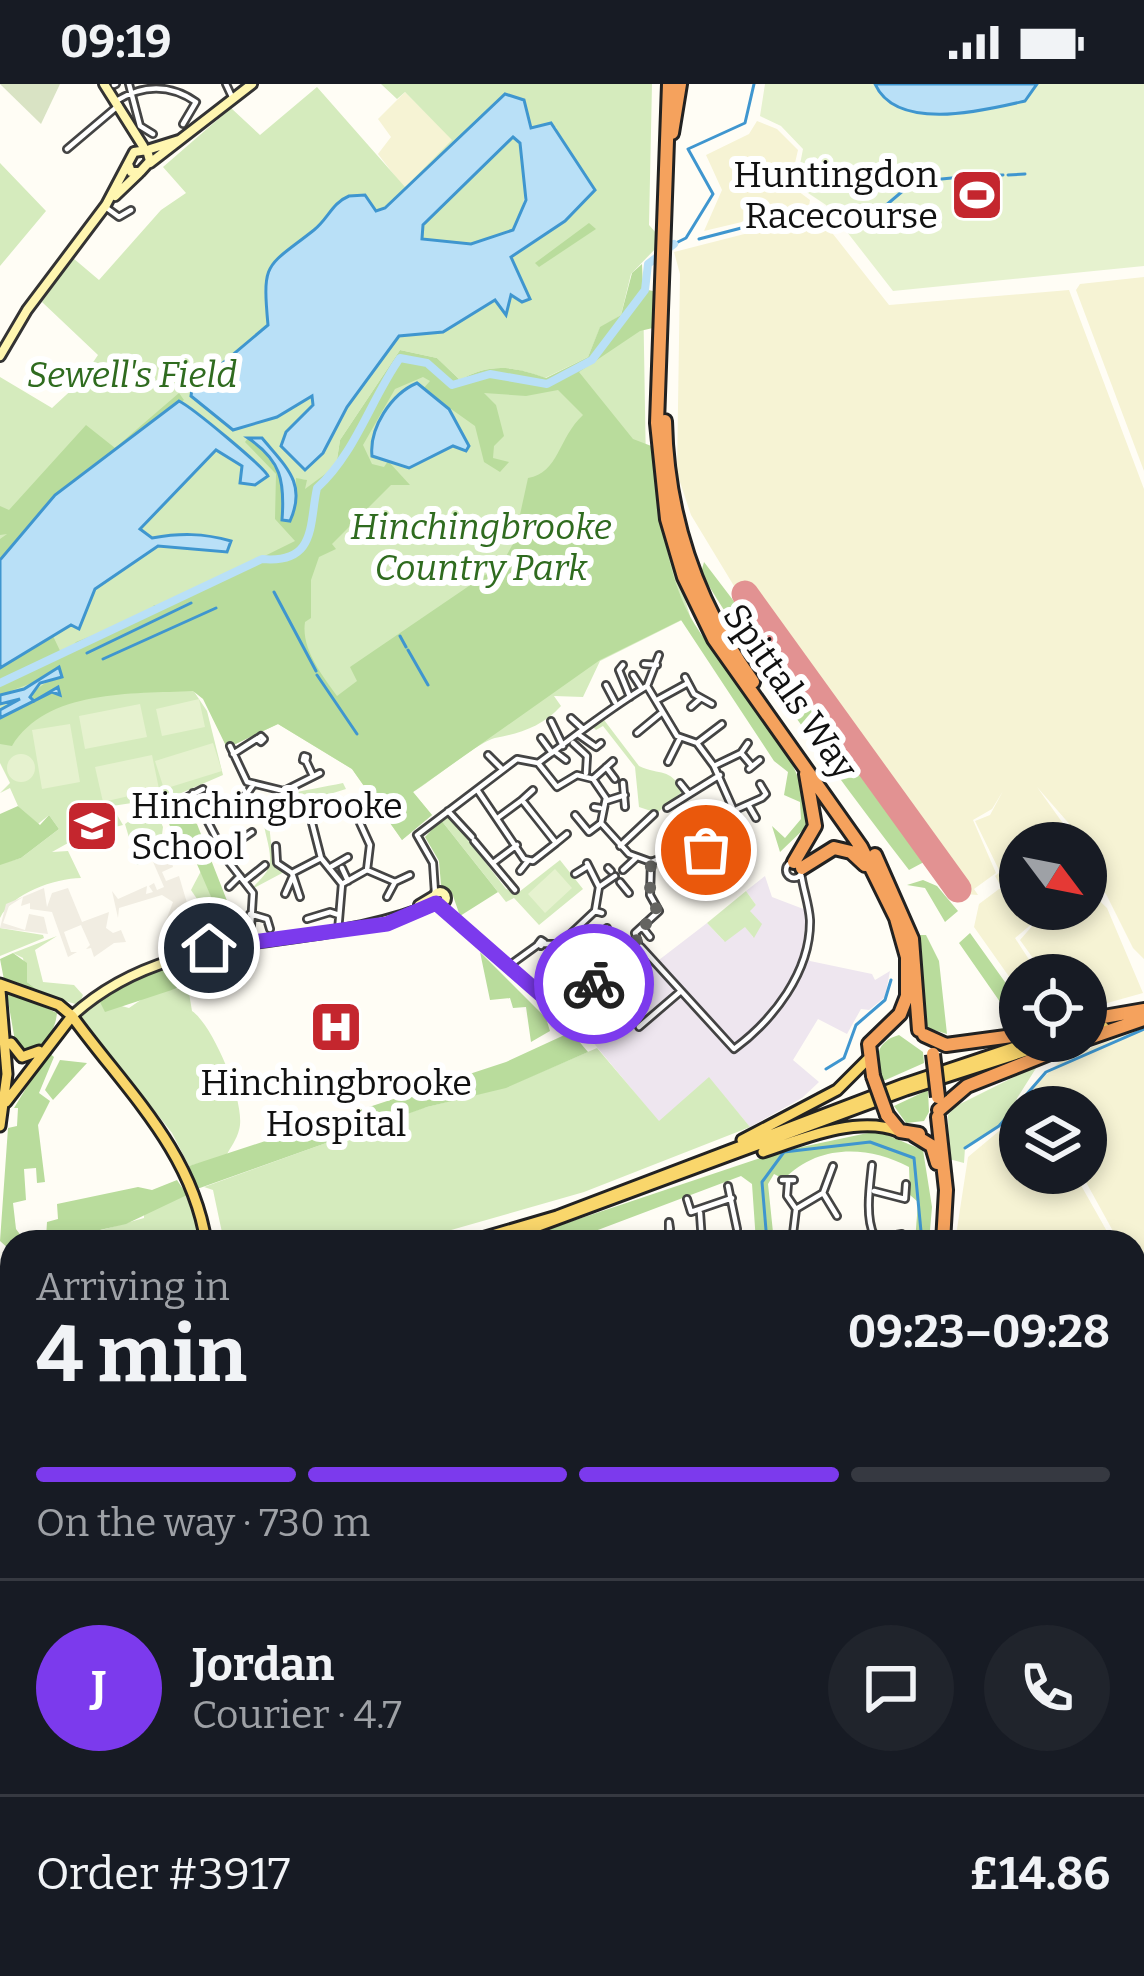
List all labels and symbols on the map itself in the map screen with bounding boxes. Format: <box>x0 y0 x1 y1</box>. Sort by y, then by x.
place label: Huntingdon Racecourse <box>733 153 938 238</box>
sports icon: Huntingdon Racecourse <box>949 167 1005 223</box>
park label: Sewell's Field <box>27 353 237 397</box>
park label: Hinchingbrooke Country Park <box>350 505 612 590</box>
street label: Spittals Way <box>714 595 867 789</box>
place label: Hinchingbrooke School <box>131 784 403 869</box>
school or university icon: Hinchingbrooke School <box>64 798 120 854</box>
pin <box>655 799 757 901</box>
north arrow <box>999 822 1107 930</box>
pin <box>158 897 260 999</box>
courier <box>534 924 654 1044</box>
hospital icon: Hinchingbrooke Hospital <box>308 999 364 1055</box>
place label: Hinchingbrooke Hospital <box>200 1061 472 1146</box>

